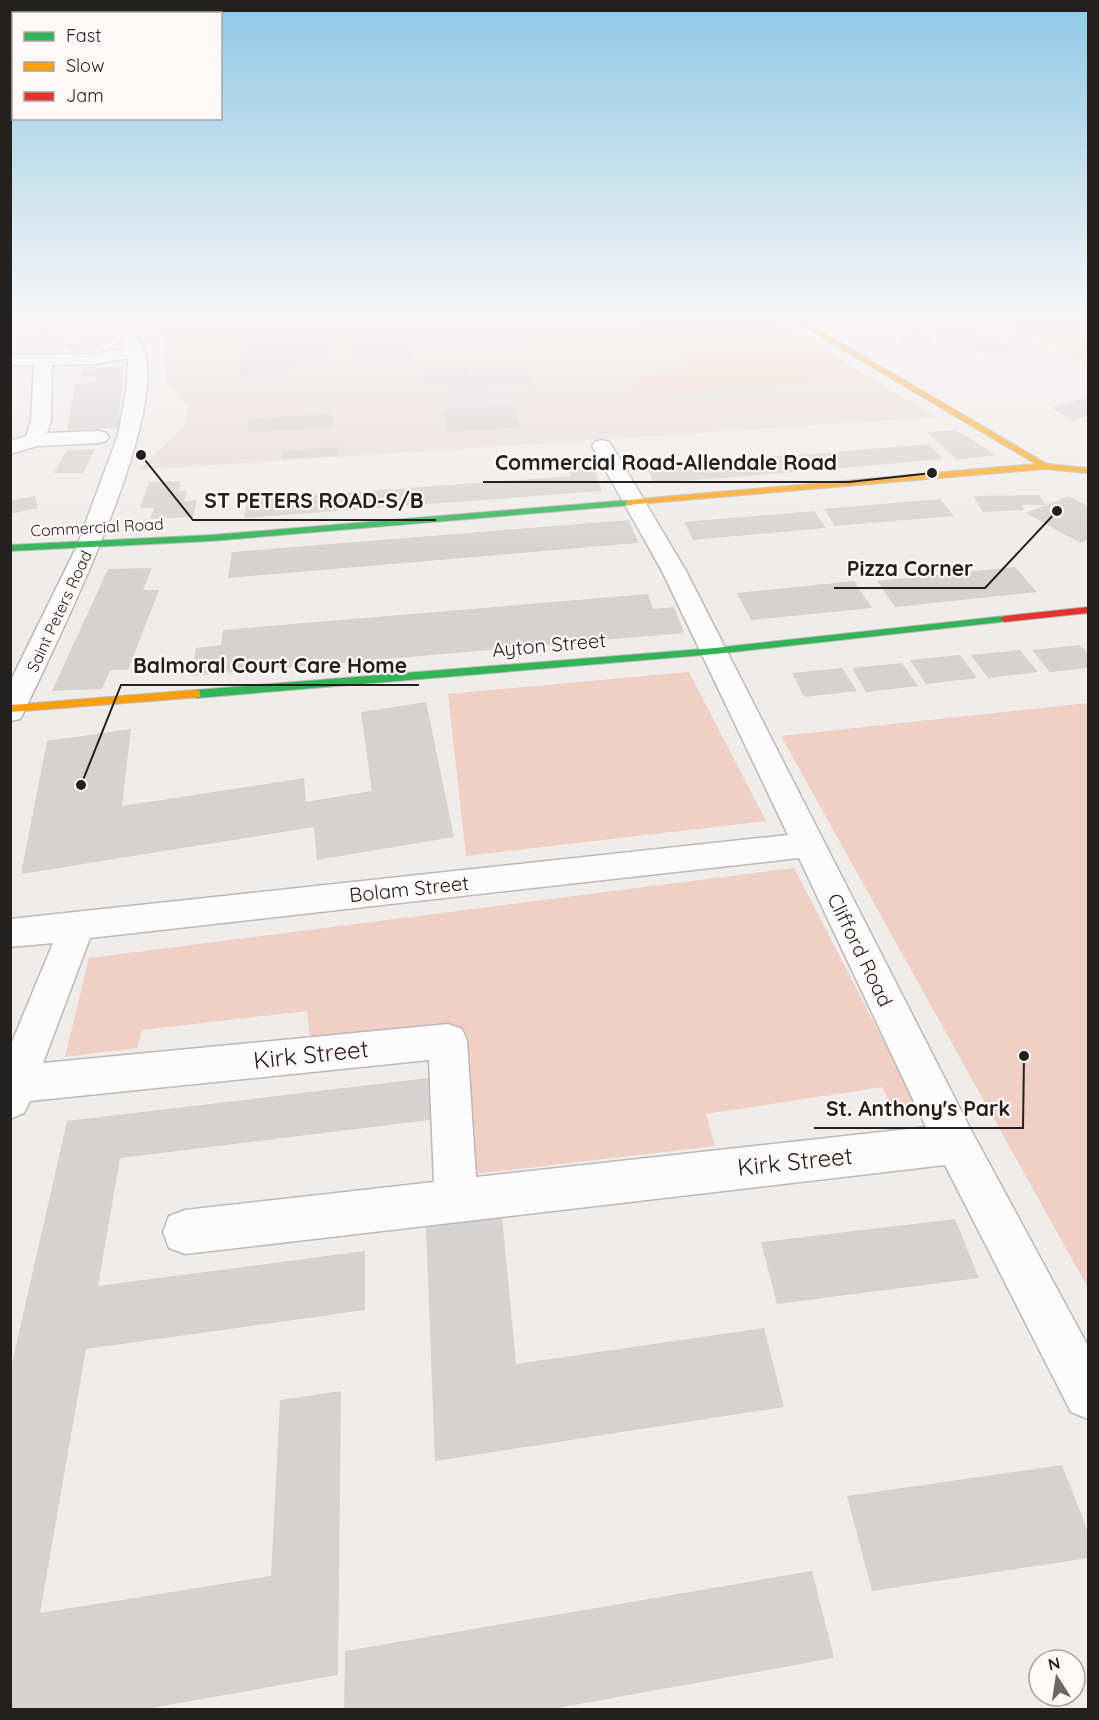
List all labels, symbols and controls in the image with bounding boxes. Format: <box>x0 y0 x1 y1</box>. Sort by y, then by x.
legend <box>12 12 222 120</box>
text: Fast <box>66 24 101 47</box>
text: Slow <box>66 54 104 77</box>
text: Jam <box>66 84 104 107</box>
callout: Commercial Road-Allendale Road <box>483 443 849 482</box>
text: Commercial Road-Allendale Road <box>495 449 837 475</box>
callout: ST PETERS ROAD-S/B <box>193 481 436 520</box>
text: ST PETERS ROAD-S/B <box>204 487 424 513</box>
street label: Commercial Road <box>30 514 164 540</box>
street label: Saint Peters Road <box>22 547 96 675</box>
callout: Pizza Corner <box>834 549 985 588</box>
text: Pizza Corner <box>847 555 973 581</box>
street label: Ayton Street <box>491 627 607 662</box>
callout: Balmoral Court Care Home <box>121 646 419 685</box>
text: Balmoral Court Care Home <box>133 652 407 678</box>
street label: Bolam Street <box>348 870 470 907</box>
street label: Clifford Road <box>822 889 899 1010</box>
street label: Kirk Street <box>252 1033 370 1075</box>
callout: St. Anthony's Park <box>814 1089 1023 1128</box>
text: St. Anthony's Park <box>826 1095 1010 1121</box>
street label: Kirk Street <box>736 1140 854 1182</box>
north arrow <box>1027 1648 1087 1708</box>
text: N <box>1046 1652 1062 1674</box>

